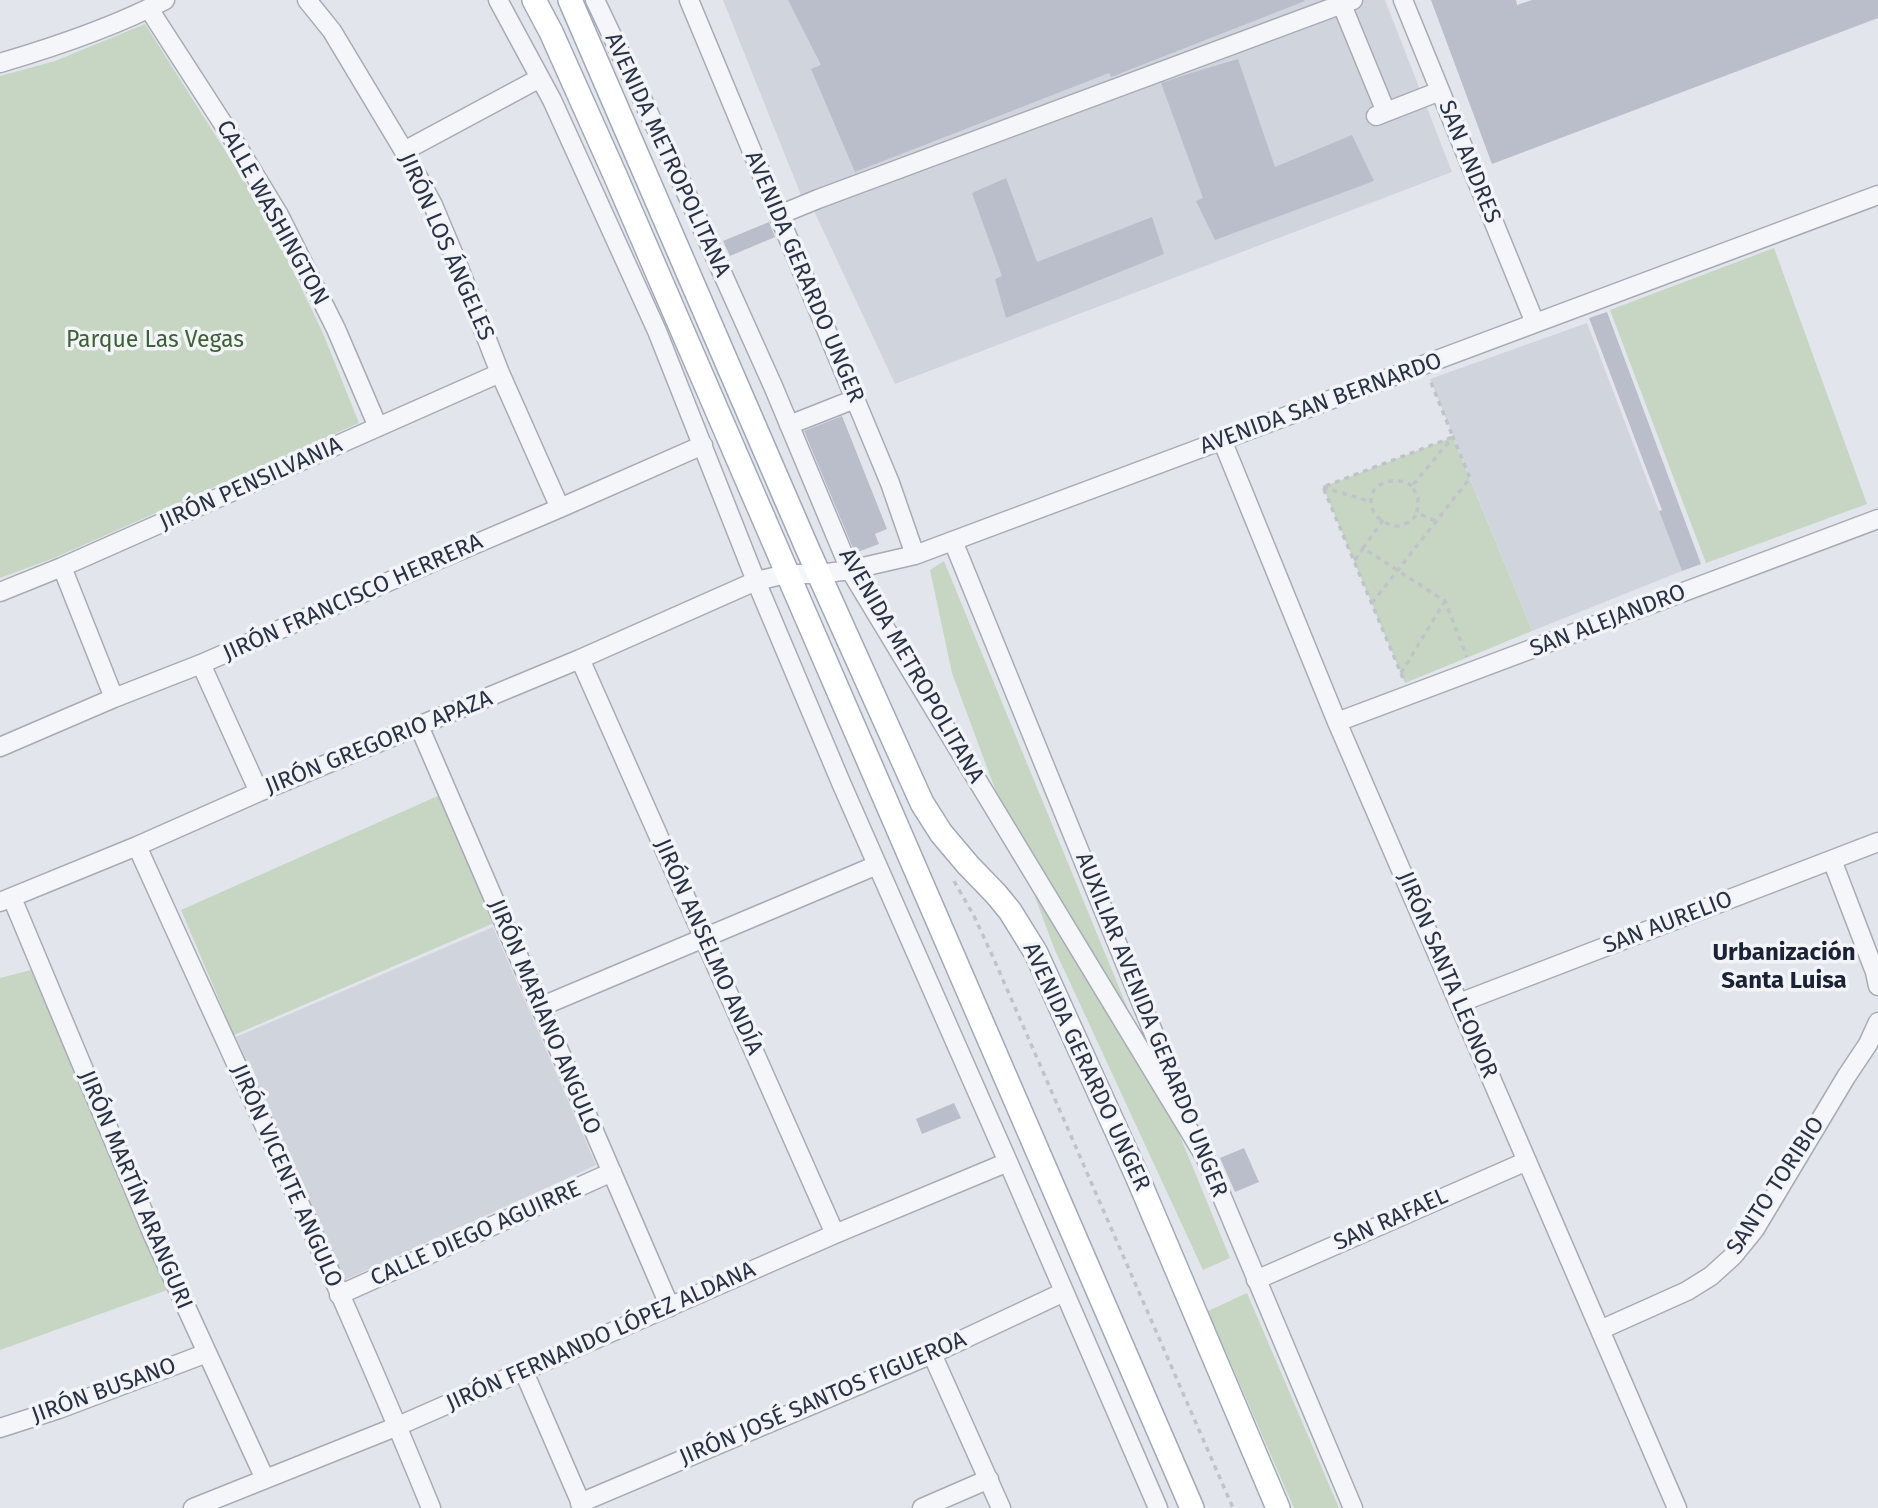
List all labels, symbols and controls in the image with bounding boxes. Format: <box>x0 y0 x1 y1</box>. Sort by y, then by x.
street label: AVENIDA METROPOLITANA <box>598 28 736 282</box>
street label: SAN ANDRES <box>1432 97 1506 227</box>
street label: CALLE WASHINGTON <box>210 116 334 310</box>
street label: AVENIDA GERARDO UNGER <box>738 147 870 407</box>
street label: JIRÓN LOS ÁNGELES <box>392 149 500 345</box>
park label: Parque Las Vegas <box>66 327 244 355</box>
street label: AVENIDA SAN BERNARDO <box>1196 347 1446 461</box>
street label: JIRÓN PENSILVANIA <box>155 431 347 537</box>
street label: JIRÓN FRANCISCO HERRERA <box>219 528 487 668</box>
street label: AVENIDA METROPOLITANA <box>832 544 990 788</box>
street label: SAN ALEJANDRO <box>1526 579 1690 663</box>
street label: JIRÓN GREGORIO APAZA <box>261 685 497 801</box>
street label: JIRÓN ANSELMO ANDÍA <box>648 835 768 1059</box>
street label: AUXILIAR AVENIDA GERARDO UNGER <box>1069 849 1233 1201</box>
street label: JIRÓN SANTA LEONOR <box>1391 868 1503 1082</box>
street label: SAN AURELIO <box>1600 886 1736 960</box>
street label: JIRÓN MARIANO ANGULO <box>482 895 606 1139</box>
street label: AVENIDA GERARDO UNGER <box>1016 939 1156 1195</box>
district label: Urbanización Santa Luisa <box>1712 939 1856 995</box>
street label: JIRÓN VICENTE ANGULO <box>224 1060 348 1292</box>
street label: JIRÓN MARTÍN ARANGURI <box>72 1066 198 1314</box>
street label: SANTO TORIBIO <box>1721 1112 1831 1260</box>
street label: CALLE DIEGO AGUIRRE <box>367 1175 585 1293</box>
street label: SAN RAFAEL <box>1330 1183 1452 1257</box>
street label: JIRÓN FERNANDO LÓPEZ ALDANA <box>442 1256 760 1418</box>
street label: JIRÓN JOSÉ SANTOS FIGUEROA <box>676 1326 970 1472</box>
street label: JIRÓN BUSANO <box>28 1352 180 1430</box>

